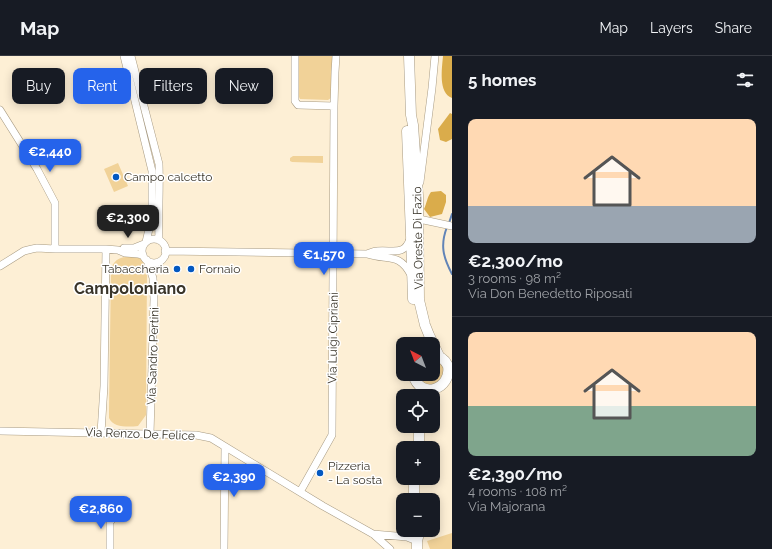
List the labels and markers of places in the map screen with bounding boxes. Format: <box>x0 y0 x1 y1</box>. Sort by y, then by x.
pin: €2,440 <box>17 139 83 173</box>
place label: Campo calcetto <box>124 170 212 184</box>
marker: Campo calcetto <box>111 172 121 182</box>
pin: €2,300 <box>95 205 161 239</box>
pin: €1,570 <box>291 242 357 276</box>
place label: Tabaccheria <box>102 262 169 276</box>
place label: Fornaio <box>199 262 240 276</box>
marker: Tabaccheria <box>172 264 182 274</box>
marker: Fornaio <box>186 264 196 274</box>
place label: Pizzeria - La sosta <box>328 459 382 487</box>
pin: €2,390 <box>201 464 267 498</box>
marker: Pizzeria - La sosta <box>315 468 325 478</box>
pin: €2,860 <box>68 496 134 530</box>

